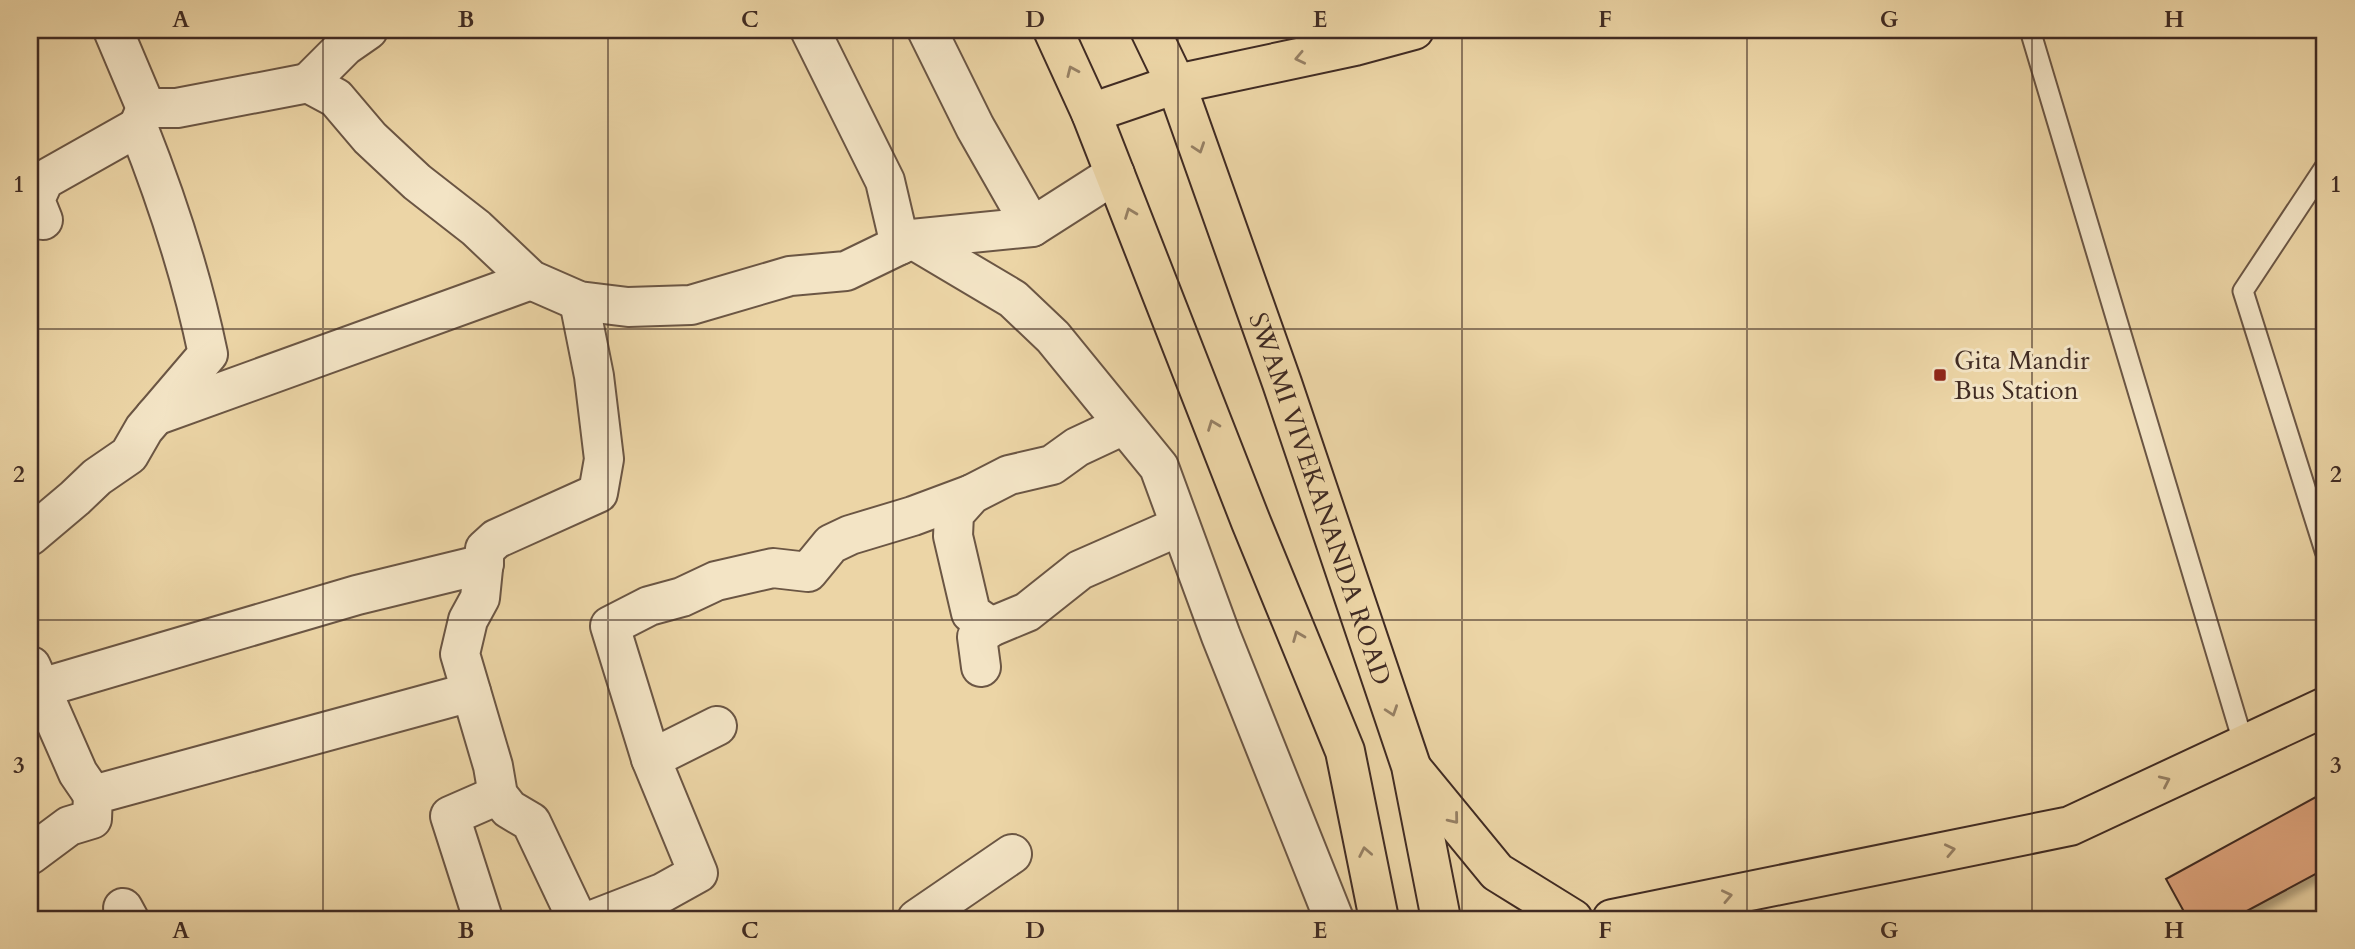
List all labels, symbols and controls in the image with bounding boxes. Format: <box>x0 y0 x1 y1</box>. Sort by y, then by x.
text: A <box>172 4 190 35</box>
text: B <box>458 4 474 35</box>
text: C <box>741 4 759 35</box>
text: D <box>1025 4 1045 35</box>
text: E <box>1313 4 1327 35</box>
text: F <box>1598 4 1612 35</box>
text: G <box>1880 4 1899 35</box>
text: H <box>2164 4 2184 35</box>
one-way arrow <box>1294 49 1306 64</box>
one-way arrow <box>1066 66 1080 79</box>
one-way arrow <box>1190 142 1204 154</box>
text: 1 <box>13 169 25 200</box>
text: 1 <box>2330 169 2342 200</box>
one-way arrow <box>1125 208 1139 220</box>
street label: SWAMI VIVEKANANDA ROAD <box>1241 308 1400 689</box>
place label: Gita Mandir Bus Station <box>1954 343 2090 408</box>
marker: Gita Mandir Bus Station <box>1932 367 1948 383</box>
one-way arrow <box>1207 419 1221 432</box>
text: 2 <box>13 459 25 490</box>
text: 2 <box>2330 459 2342 490</box>
one-way arrow <box>1292 631 1306 643</box>
one-way arrow <box>1384 704 1398 716</box>
text: 3 <box>13 750 25 781</box>
text: 3 <box>2330 750 2342 781</box>
one-way arrow <box>2158 776 2170 790</box>
one-way arrow <box>1446 811 1458 824</box>
one-way arrow <box>1944 844 1956 859</box>
one-way arrow <box>1359 846 1374 858</box>
one-way arrow <box>1721 889 1733 904</box>
text: A <box>172 915 190 946</box>
text: B <box>458 915 474 946</box>
text: C <box>741 915 759 946</box>
text: D <box>1025 915 1045 946</box>
text: E <box>1313 915 1327 946</box>
text: F <box>1598 915 1612 946</box>
text: G <box>1880 915 1899 946</box>
text: H <box>2164 915 2184 946</box>

